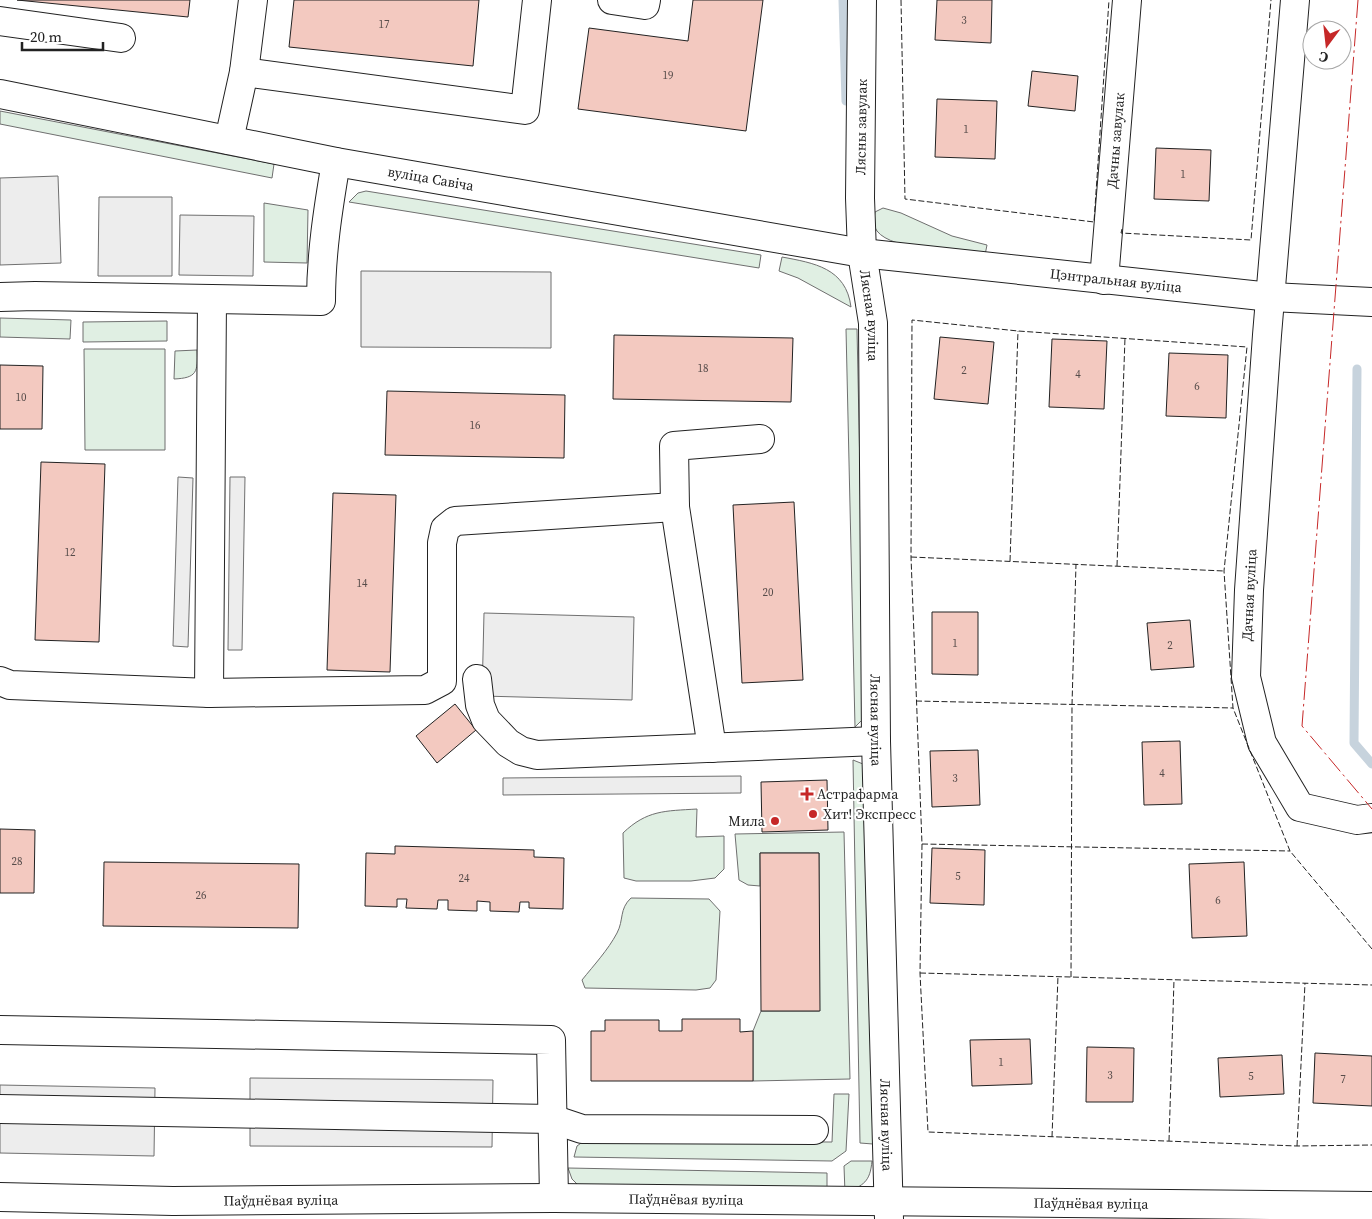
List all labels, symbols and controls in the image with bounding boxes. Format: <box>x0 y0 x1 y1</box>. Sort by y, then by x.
house number: 3 <box>961 13 967 28</box>
house number: 17 <box>379 17 390 32</box>
scale bar <box>22 20 104 52</box>
north arrow <box>1302 20 1352 70</box>
text: 20 m <box>30 26 62 47</box>
text: С <box>1317 47 1330 68</box>
house number: 19 <box>663 68 674 83</box>
street label: Лясны завулак <box>850 79 872 175</box>
street label: Дачны завулак <box>1102 91 1129 189</box>
house number: 1 <box>963 122 969 137</box>
street label: вуліца Савіча <box>386 161 476 196</box>
house number: 1 <box>1180 167 1186 182</box>
street label: Цэнтральная вуліца <box>1049 263 1184 297</box>
street label: Лясная вуліца <box>855 268 883 362</box>
house number: 18 <box>698 361 709 376</box>
house number: 2 <box>961 363 967 378</box>
house number: 4 <box>1075 367 1081 382</box>
house number: 6 <box>1194 379 1200 394</box>
house number: 10 <box>16 390 27 405</box>
house number: 16 <box>470 418 481 433</box>
house number: 12 <box>65 545 76 560</box>
street label: Дачная вуліца <box>1237 548 1261 642</box>
house number: 14 <box>357 576 368 591</box>
house number: 20 <box>763 585 774 600</box>
house number: 1 <box>952 636 958 651</box>
house number: 2 <box>1167 638 1173 653</box>
street label: Лясная вуліца <box>866 674 887 767</box>
house number: 4 <box>1159 766 1165 781</box>
house number: 3 <box>952 771 958 786</box>
place label: Астрафарма <box>817 784 899 804</box>
marker: Астрафарма <box>801 788 813 800</box>
place label: Хит! Экспресс <box>823 804 916 824</box>
marker: Хит! Экспресс <box>807 808 819 820</box>
place label: Мила <box>728 811 766 831</box>
marker: Мила <box>769 815 781 827</box>
house number: 28 <box>12 854 23 869</box>
house number: 5 <box>955 869 961 884</box>
house number: 24 <box>459 871 470 886</box>
house number: 26 <box>196 888 207 903</box>
house number: 6 <box>1215 893 1221 908</box>
house number: 1 <box>998 1055 1004 1070</box>
house number: 3 <box>1107 1068 1113 1083</box>
house number: 5 <box>1248 1069 1254 1084</box>
house number: 7 <box>1340 1072 1346 1087</box>
street label: Лясная вуліца <box>875 1078 898 1172</box>
street label: Паўднёвая вуліца <box>628 1189 744 1210</box>
street label: Паўднёвая вуліца <box>223 1190 339 1211</box>
street label: Паўднёвая вуліца <box>1033 1193 1149 1214</box>

